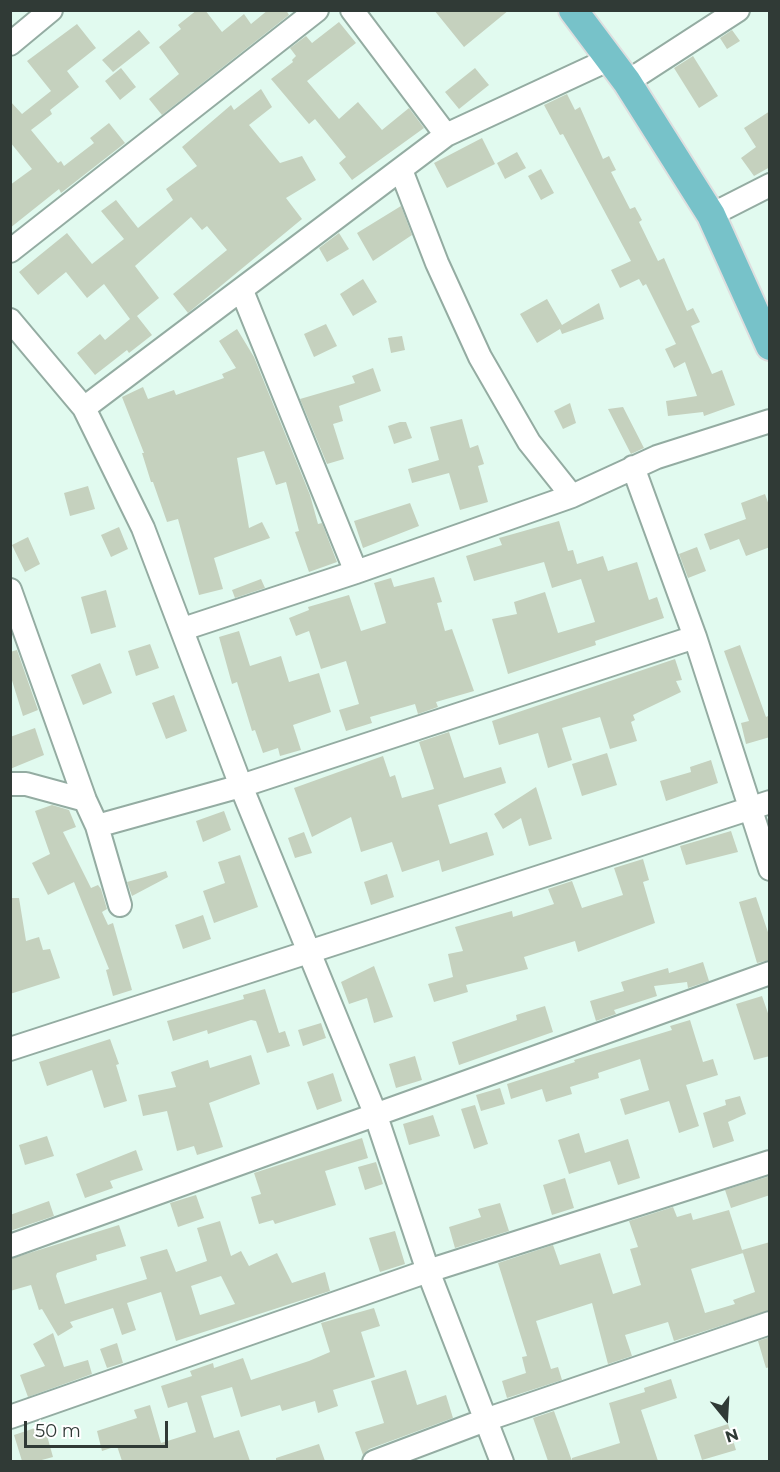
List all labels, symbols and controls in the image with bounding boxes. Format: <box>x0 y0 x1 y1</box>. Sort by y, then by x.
north arrow <box>696 1388 756 1448</box>
scale bar <box>27 1409 171 1447</box>
text: 50 m <box>35 1420 81 1442</box>
text: N <box>723 1425 741 1447</box>

